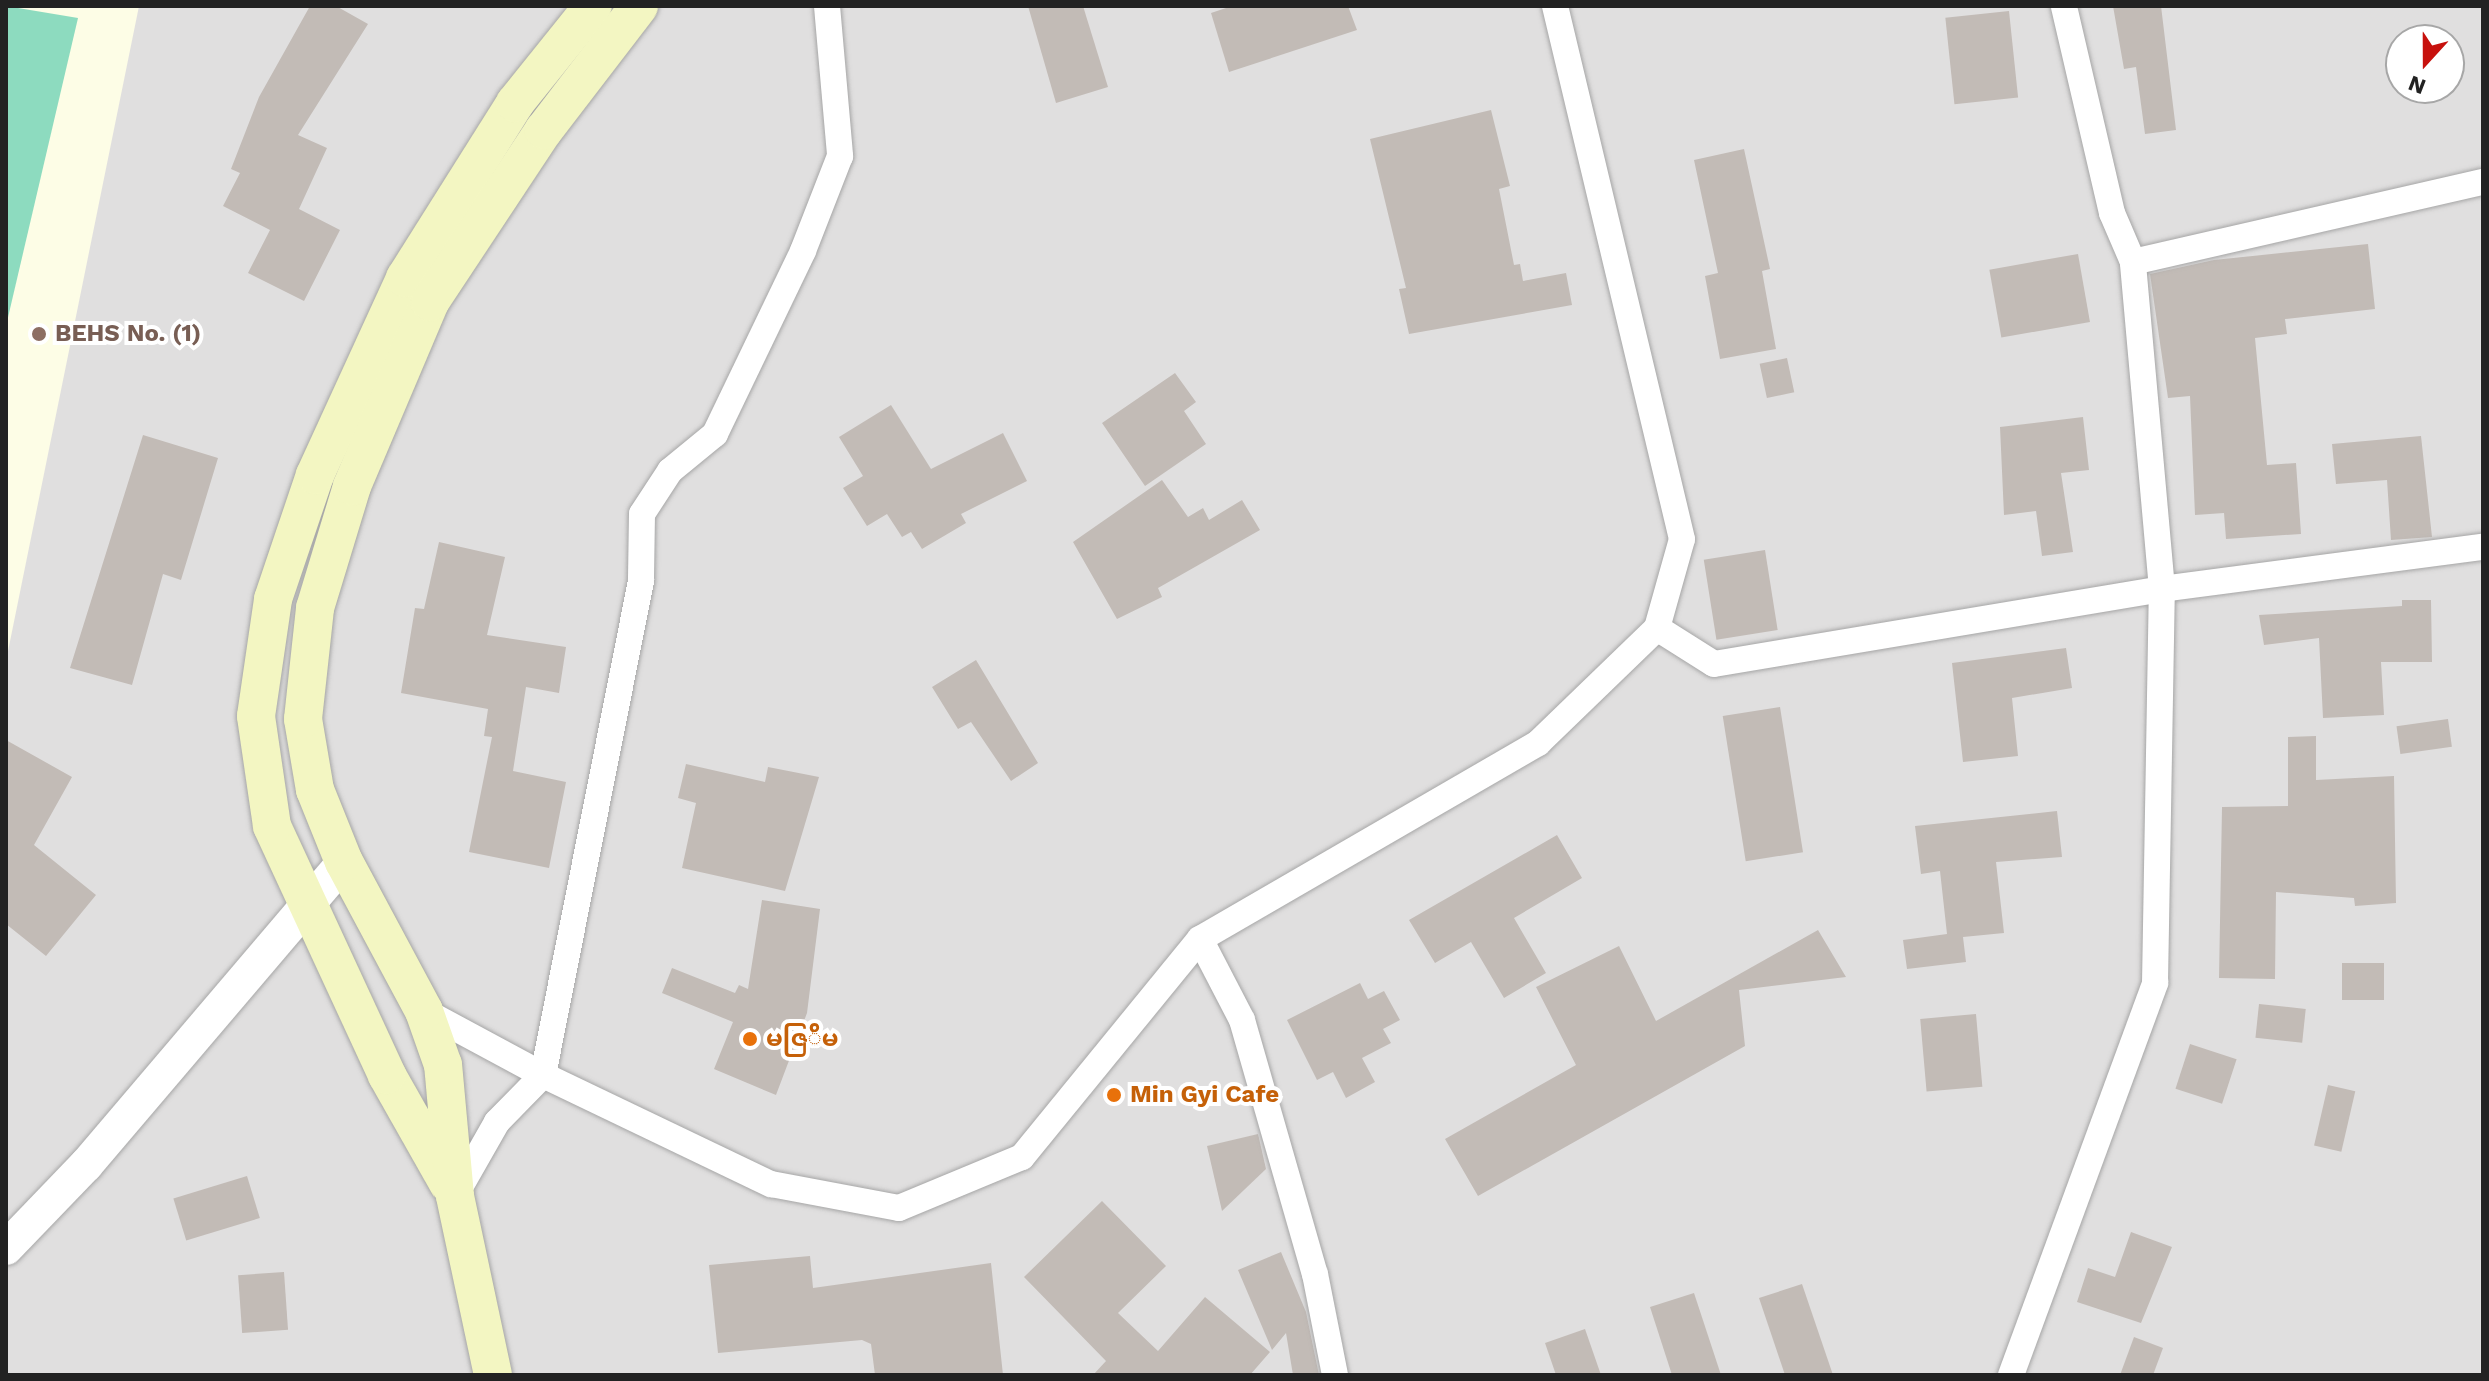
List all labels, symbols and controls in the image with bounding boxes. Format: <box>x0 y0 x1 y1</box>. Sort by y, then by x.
north arrow <box>2385 24 2465 104</box>
text: N <box>2405 70 2429 100</box>
place label: BEHS No. (1) <box>55 320 201 348</box>
marker: BEHS No. (1) <box>30 325 48 343</box>
place label: မဇြ်ိမ <box>766 1025 838 1053</box>
marker: မဇြ်ိမ <box>741 1030 759 1048</box>
place label: Min Gyi Cafe <box>1130 1081 1279 1109</box>
marker: Min Gyi Cafe <box>1105 1086 1123 1104</box>

